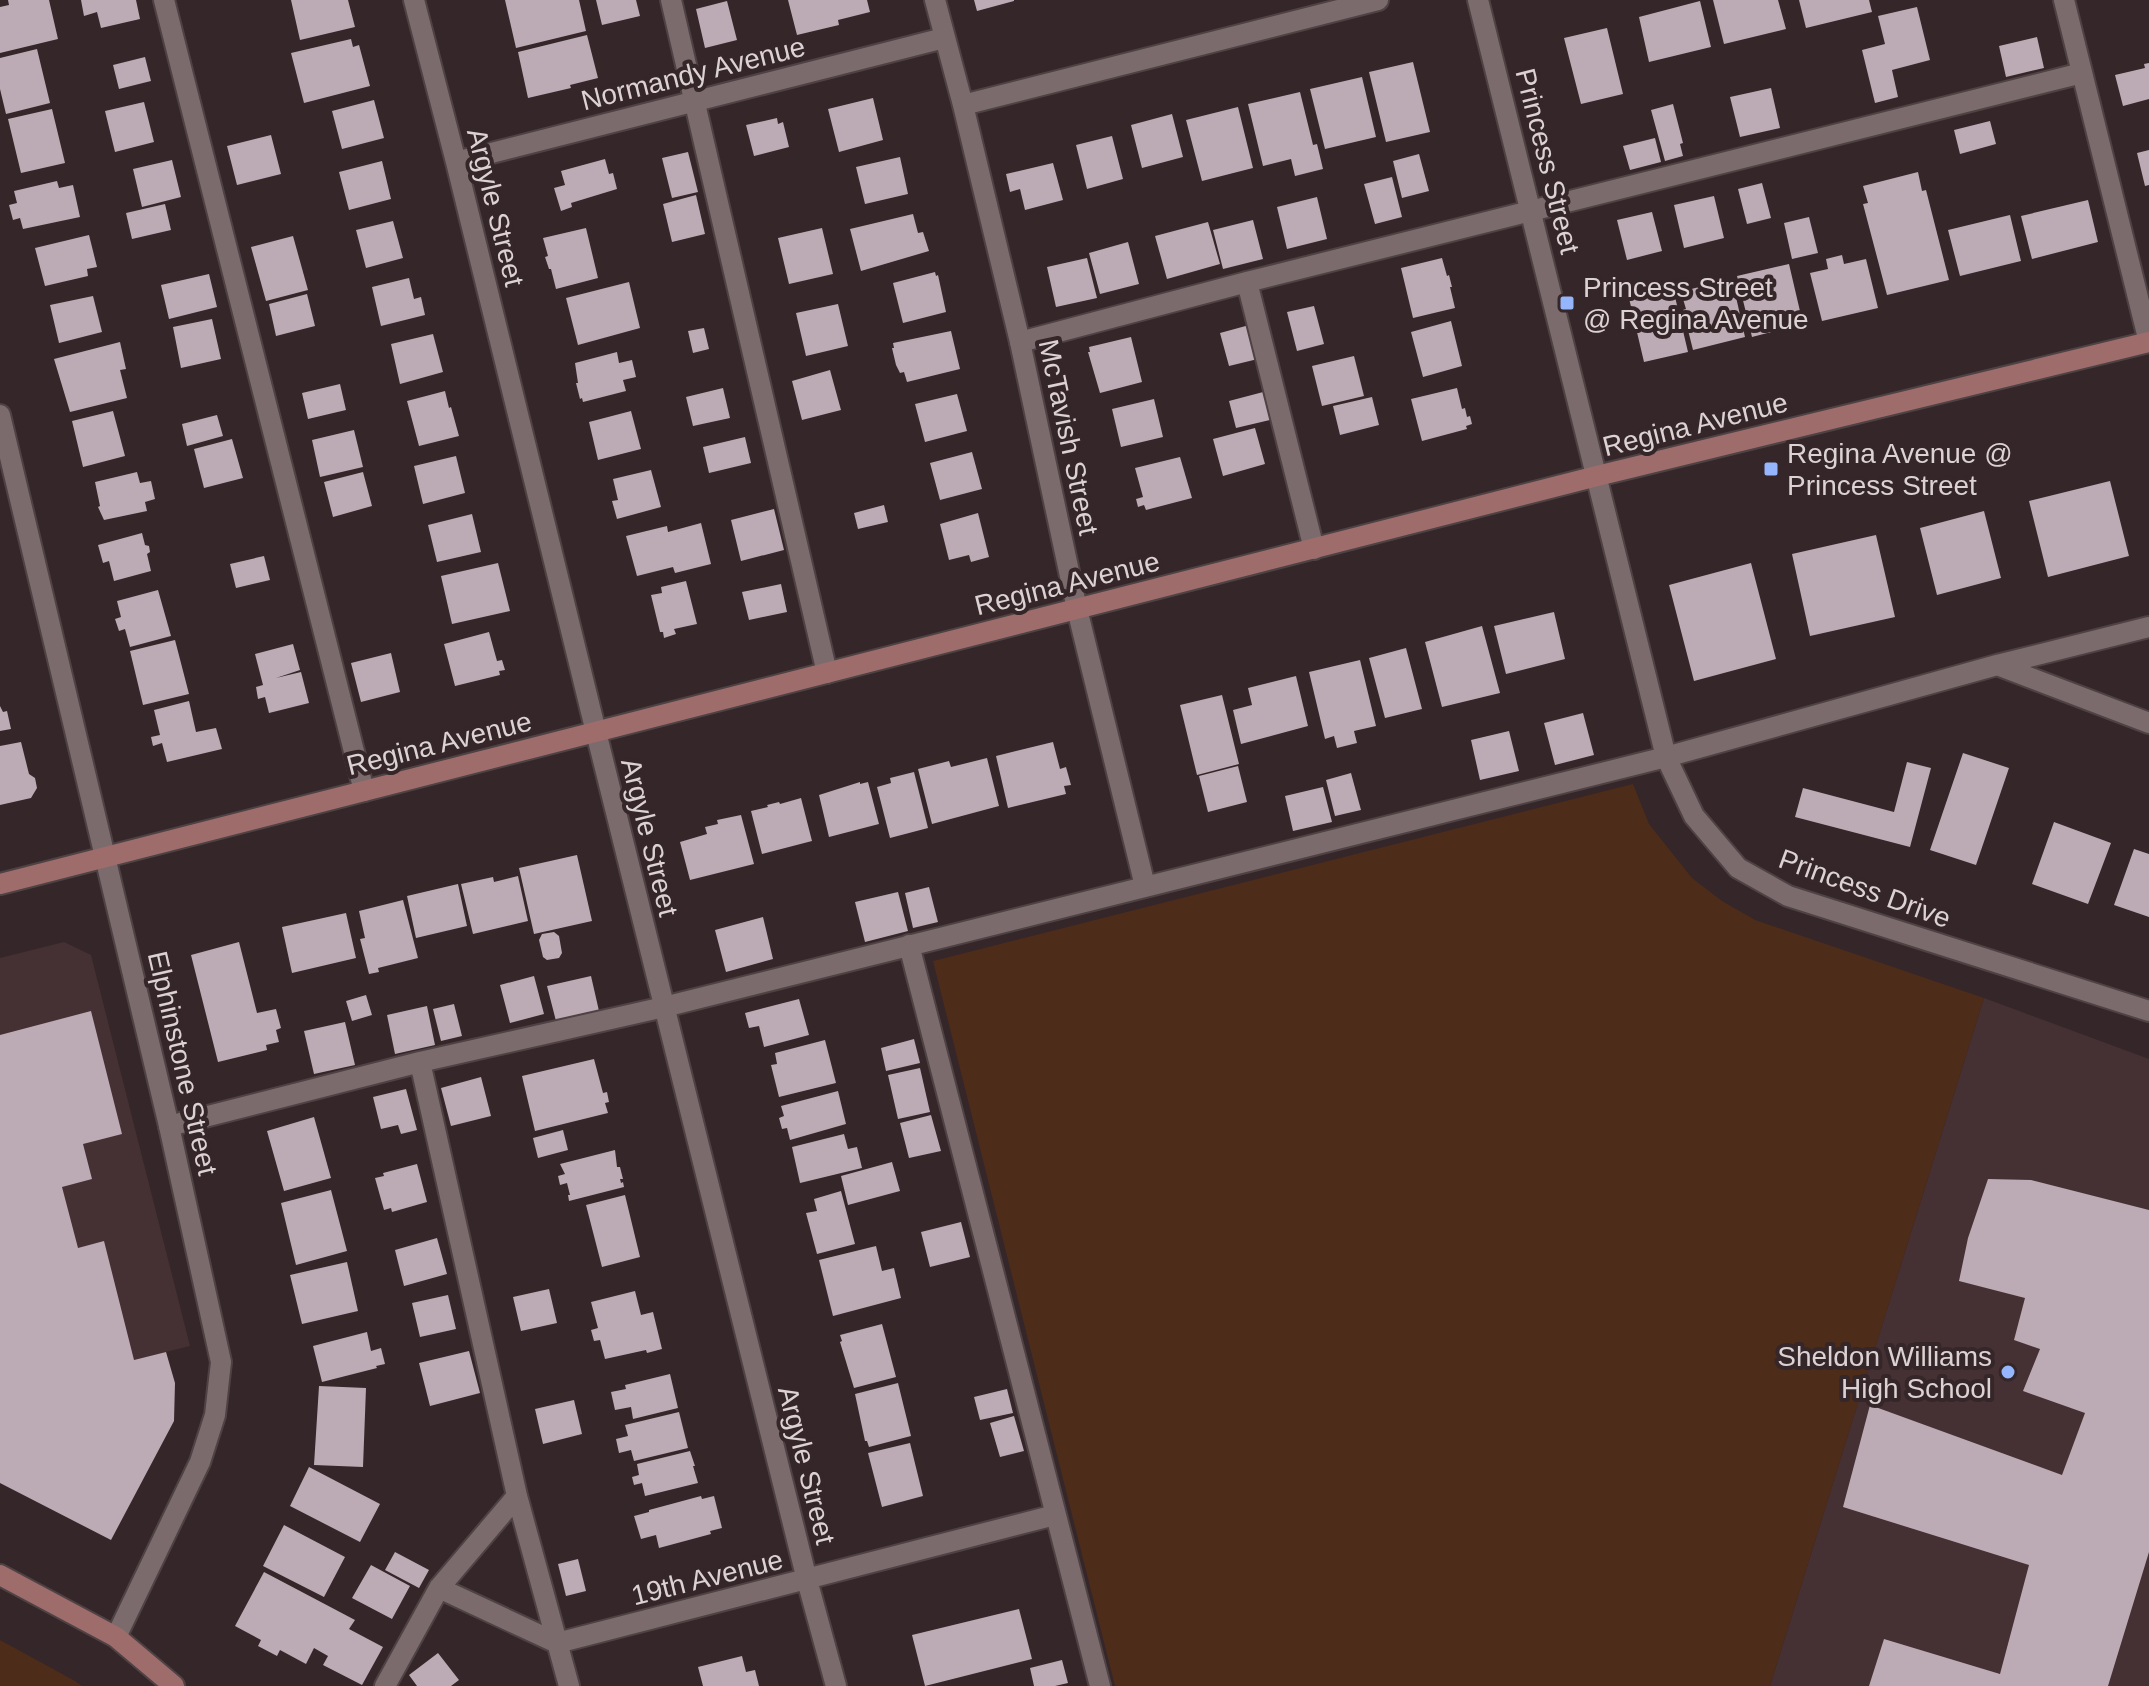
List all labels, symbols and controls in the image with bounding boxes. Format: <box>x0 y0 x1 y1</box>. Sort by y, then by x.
street label: Normandy Avenue <box>578 31 808 116</box>
street label: Princess Street <box>1510 65 1586 257</box>
street label: Argyle Street <box>461 125 530 290</box>
place label: Princess Street @ Regina Avenue <box>1583 272 1809 335</box>
marker: Princess Street @ Regina Avenue <box>1558 294 1576 312</box>
street label: McTavish Street <box>1033 336 1104 538</box>
street label: Regina Avenue <box>1599 387 1791 462</box>
place label: Regina Avenue @ Princess Street <box>1787 438 2013 501</box>
marker: Regina Avenue @ Princess Street <box>1762 460 1780 478</box>
street label: Regina Avenue <box>971 546 1163 621</box>
street label: Regina Avenue <box>343 706 535 781</box>
street label: Argyle Street <box>615 755 684 920</box>
street label: Princess Drive <box>1775 843 1955 934</box>
street label: Elphinstone Street <box>142 948 223 1178</box>
place label: Sheldon Williams High School <box>1777 1341 1992 1404</box>
marker: Sheldon Williams High School <box>1999 1363 2017 1381</box>
street label: Argyle Street <box>772 1383 841 1548</box>
street label: 19th Avenue <box>628 1544 786 1611</box>

